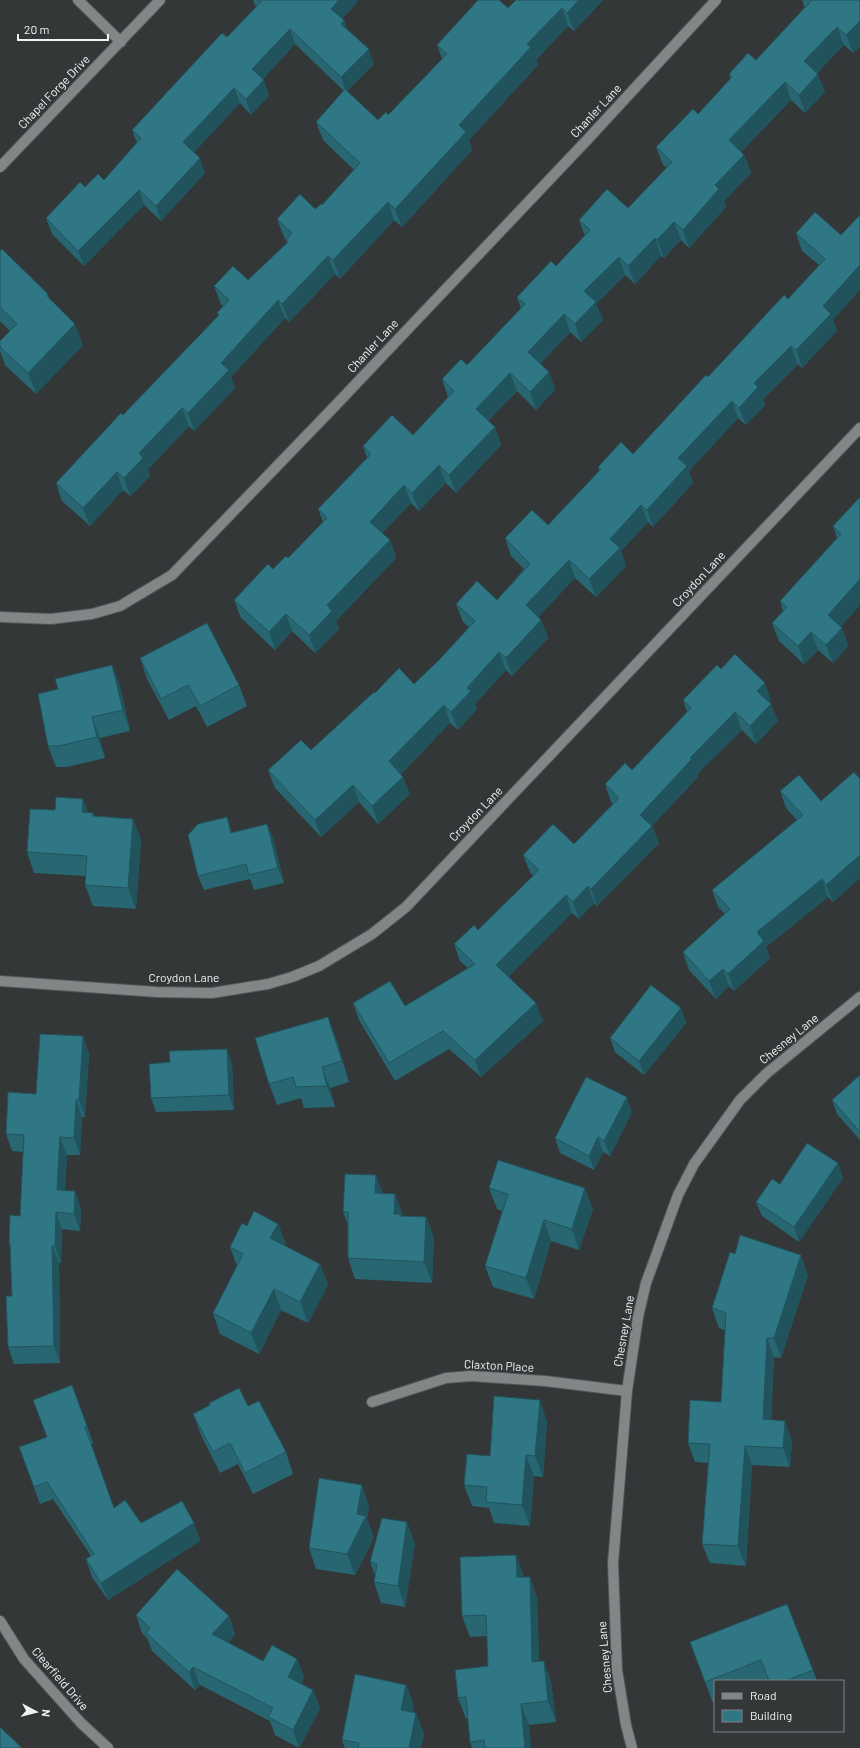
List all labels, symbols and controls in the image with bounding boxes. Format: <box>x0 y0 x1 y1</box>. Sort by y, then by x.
scale bar <box>18 16 108 42</box>
text: 20 m <box>24 22 50 36</box>
street label: Chapel Forge Drive <box>15 52 92 131</box>
street label: Chanler Lane <box>567 81 624 140</box>
street label: Chanler Lane <box>344 316 401 375</box>
street label: Croydon Lane <box>669 548 728 609</box>
street label: Croydon Lane <box>446 783 505 844</box>
street label: Croydon Lane <box>149 970 219 984</box>
street label: Chesney Lane <box>756 1010 821 1066</box>
street label: Chesney Lane <box>610 1294 636 1368</box>
street label: Claxton Place <box>464 1356 534 1374</box>
street label: Chesney Lane <box>594 1621 614 1694</box>
street label: Clearfield Drive <box>30 1644 92 1713</box>
legend <box>714 1680 844 1732</box>
text: Road <box>750 1688 777 1702</box>
north arrow <box>16 1692 56 1732</box>
text: Building <box>750 1708 792 1722</box>
text: N <box>40 1709 53 1718</box>

